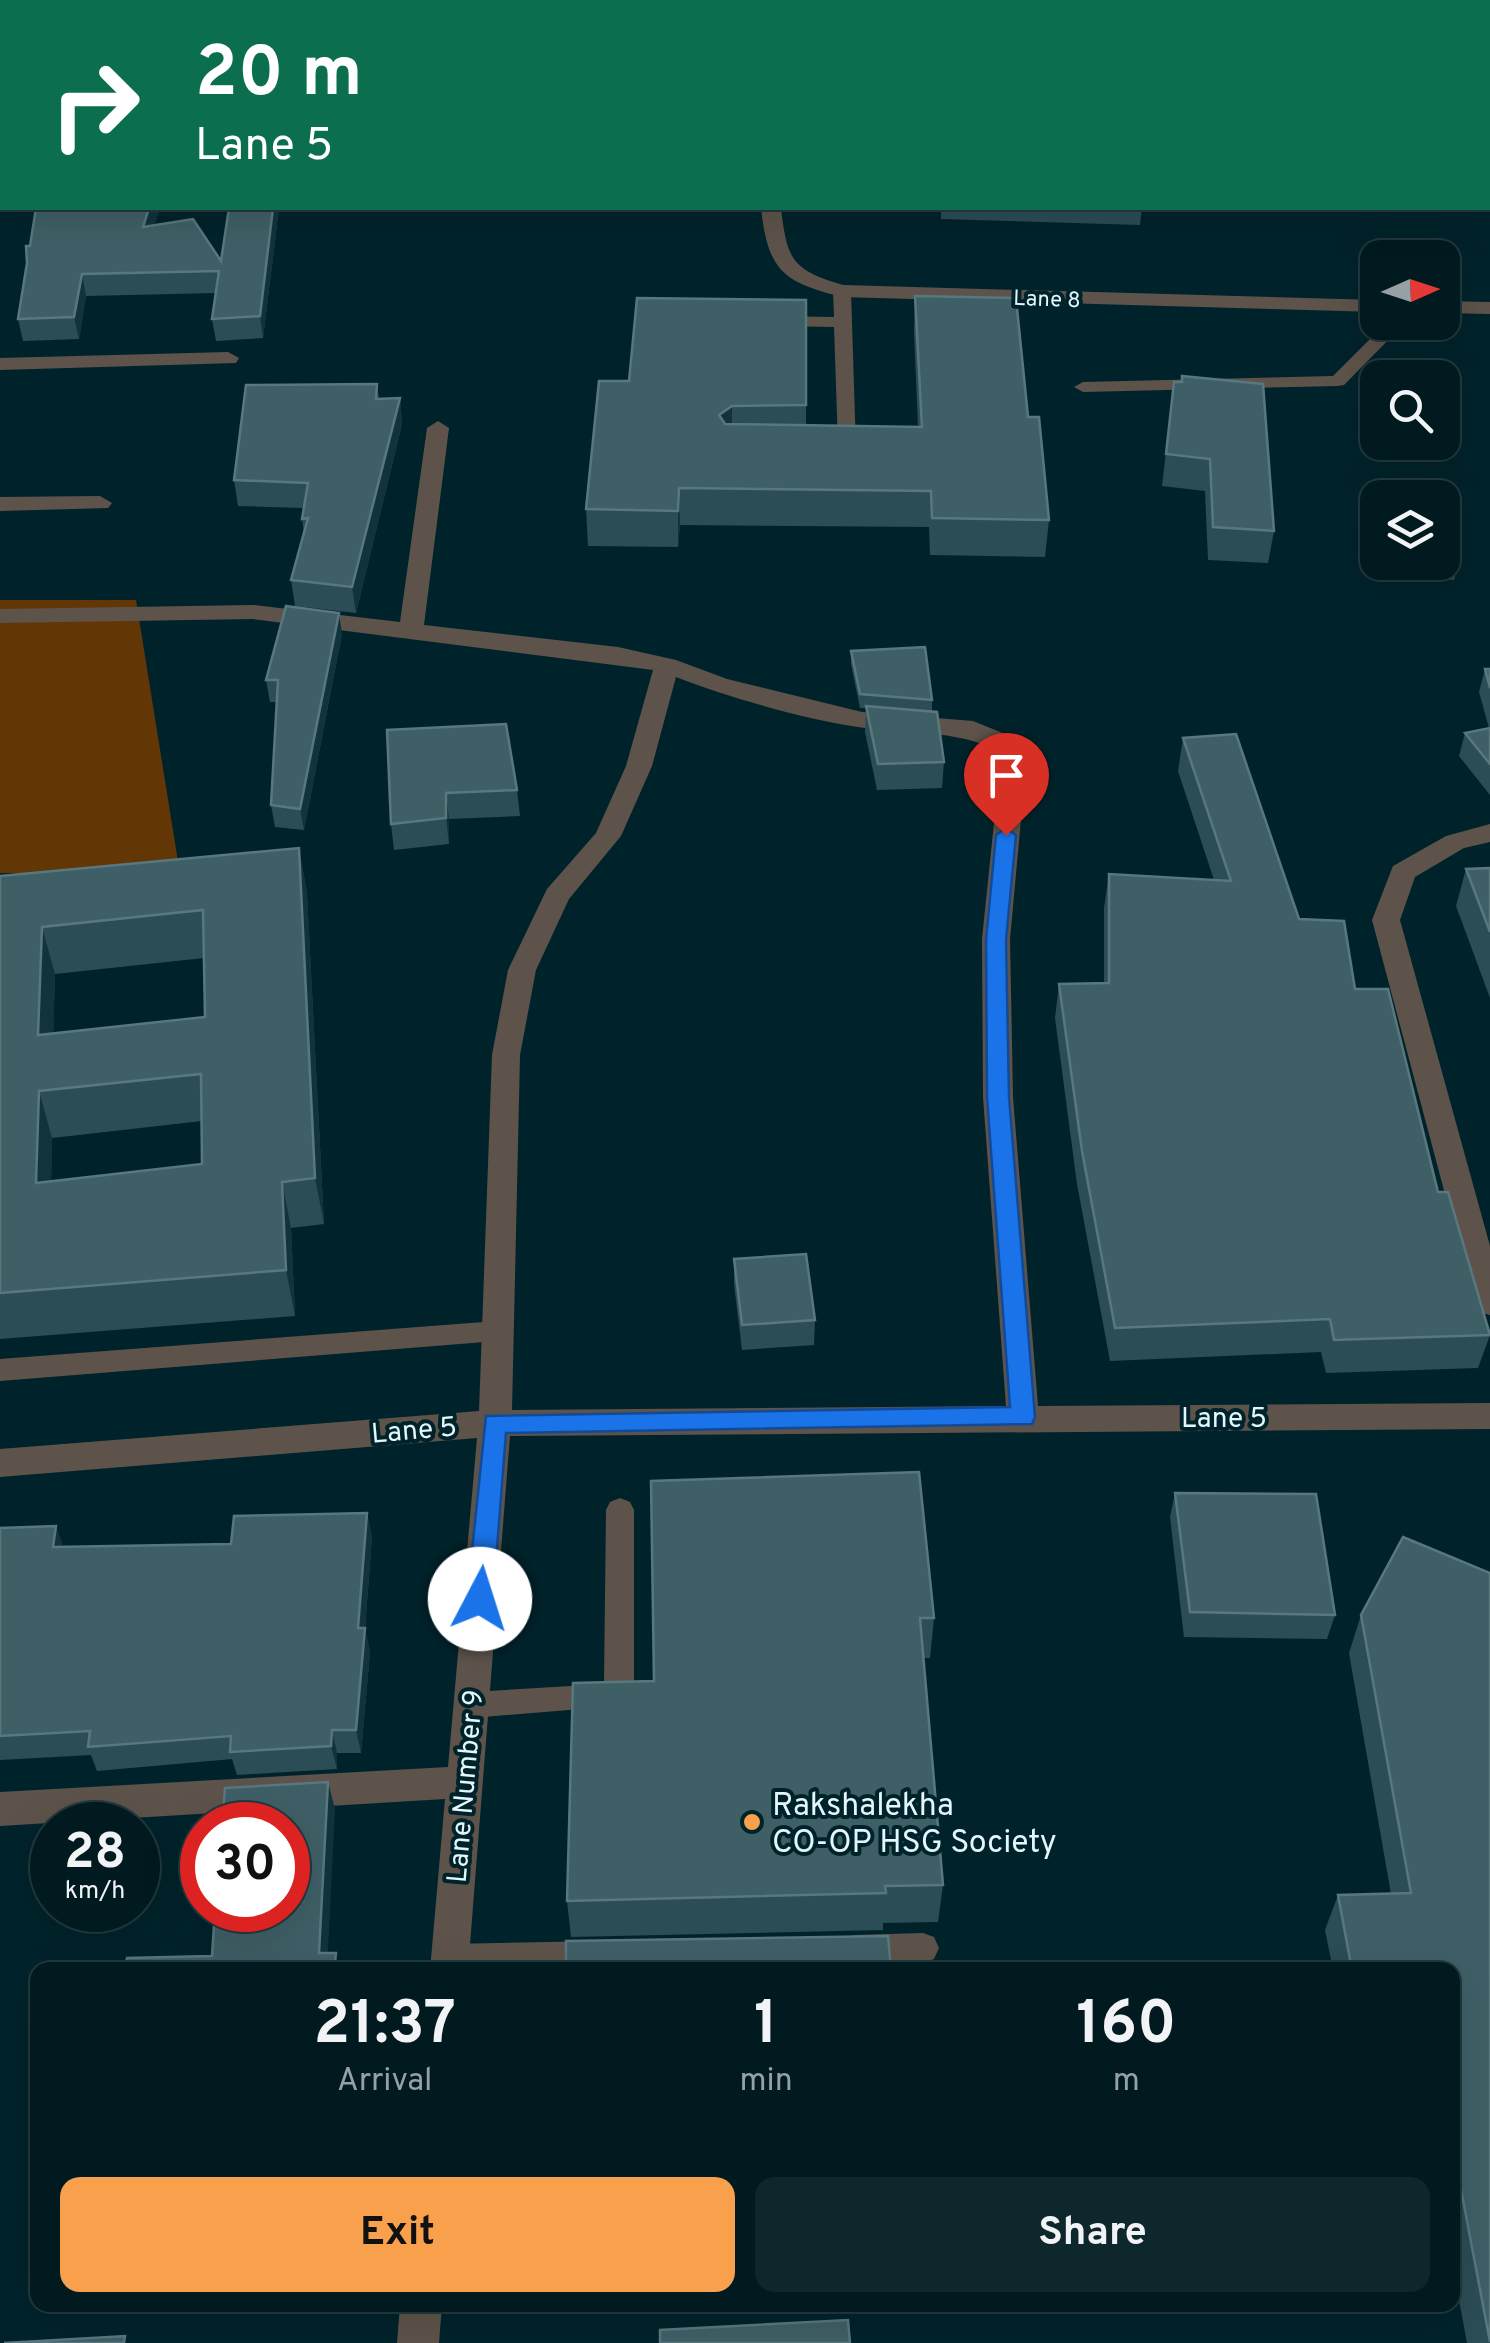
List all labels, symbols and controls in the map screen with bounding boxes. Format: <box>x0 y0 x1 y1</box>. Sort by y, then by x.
text: 20 m <box>195 32 363 121</box>
icon: right <box>30 40 160 170</box>
text: Lane 5 <box>195 119 333 176</box>
north arrow <box>1360 240 1460 340</box>
map controls <box>1360 240 1460 580</box>
street label: Lane 8 <box>1013 286 1081 315</box>
button: search <box>1360 360 1460 460</box>
button: layers <box>1360 480 1460 580</box>
pin <box>964 733 1049 836</box>
icon: arrive <box>979 748 1034 803</box>
street label: Lane 5 <box>1181 1402 1267 1438</box>
street label: Lane 5 <box>370 1410 459 1454</box>
position arrow <box>428 1547 532 1651</box>
street label: Lane Number 9 <box>441 1688 493 1884</box>
place label: Rakshalekha CO-OP HSG Society <box>772 1787 1057 1864</box>
speed limit sign: 30 <box>180 1802 310 1932</box>
marker: Rakshalekha CO-OP HSG Society <box>741 1811 763 1833</box>
text: 28 <box>64 1823 126 1886</box>
text: km/h <box>65 1876 125 1908</box>
text: 21:37 <box>313 1989 456 2065</box>
text: 1 <box>754 1989 778 2065</box>
text: 160 <box>1076 1989 1177 2065</box>
text: Arrival <box>337 2062 432 2102</box>
text: min <box>739 2062 793 2102</box>
text: m <box>1113 2062 1140 2102</box>
button: Exit <box>60 2177 735 2292</box>
button: Share <box>755 2177 1430 2292</box>

